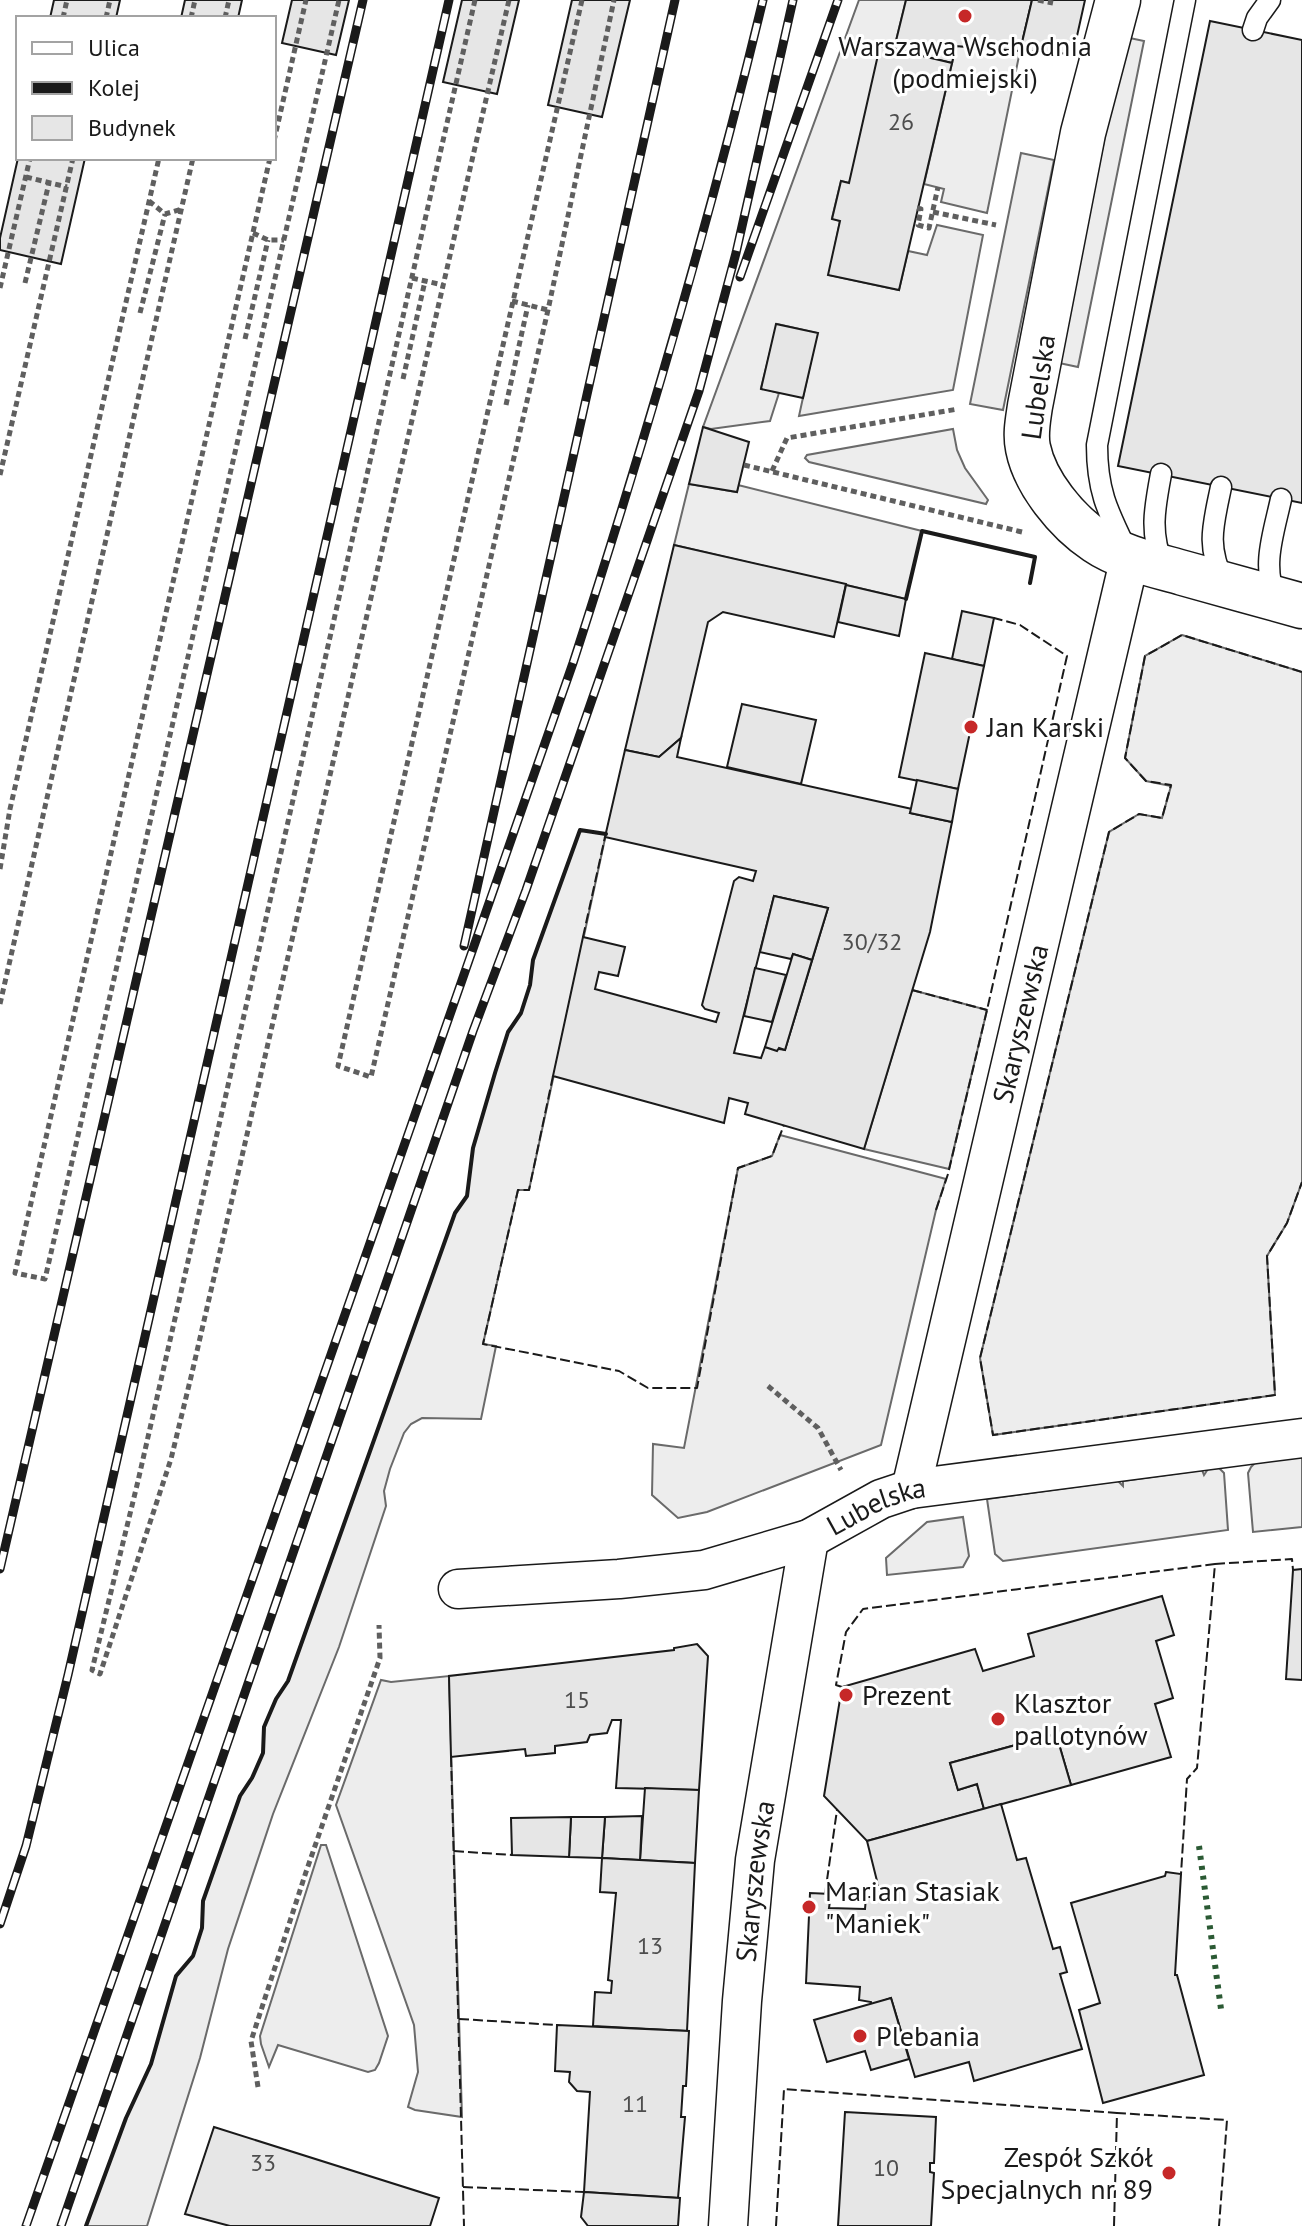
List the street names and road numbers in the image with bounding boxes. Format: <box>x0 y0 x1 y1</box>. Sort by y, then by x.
street label: Lubelska <box>1012 332 1063 442</box>
street label: Skaryszewska <box>983 940 1056 1107</box>
street label: Lubelska <box>820 1468 928 1544</box>
street label: Skaryszewska <box>727 1798 783 1963</box>

